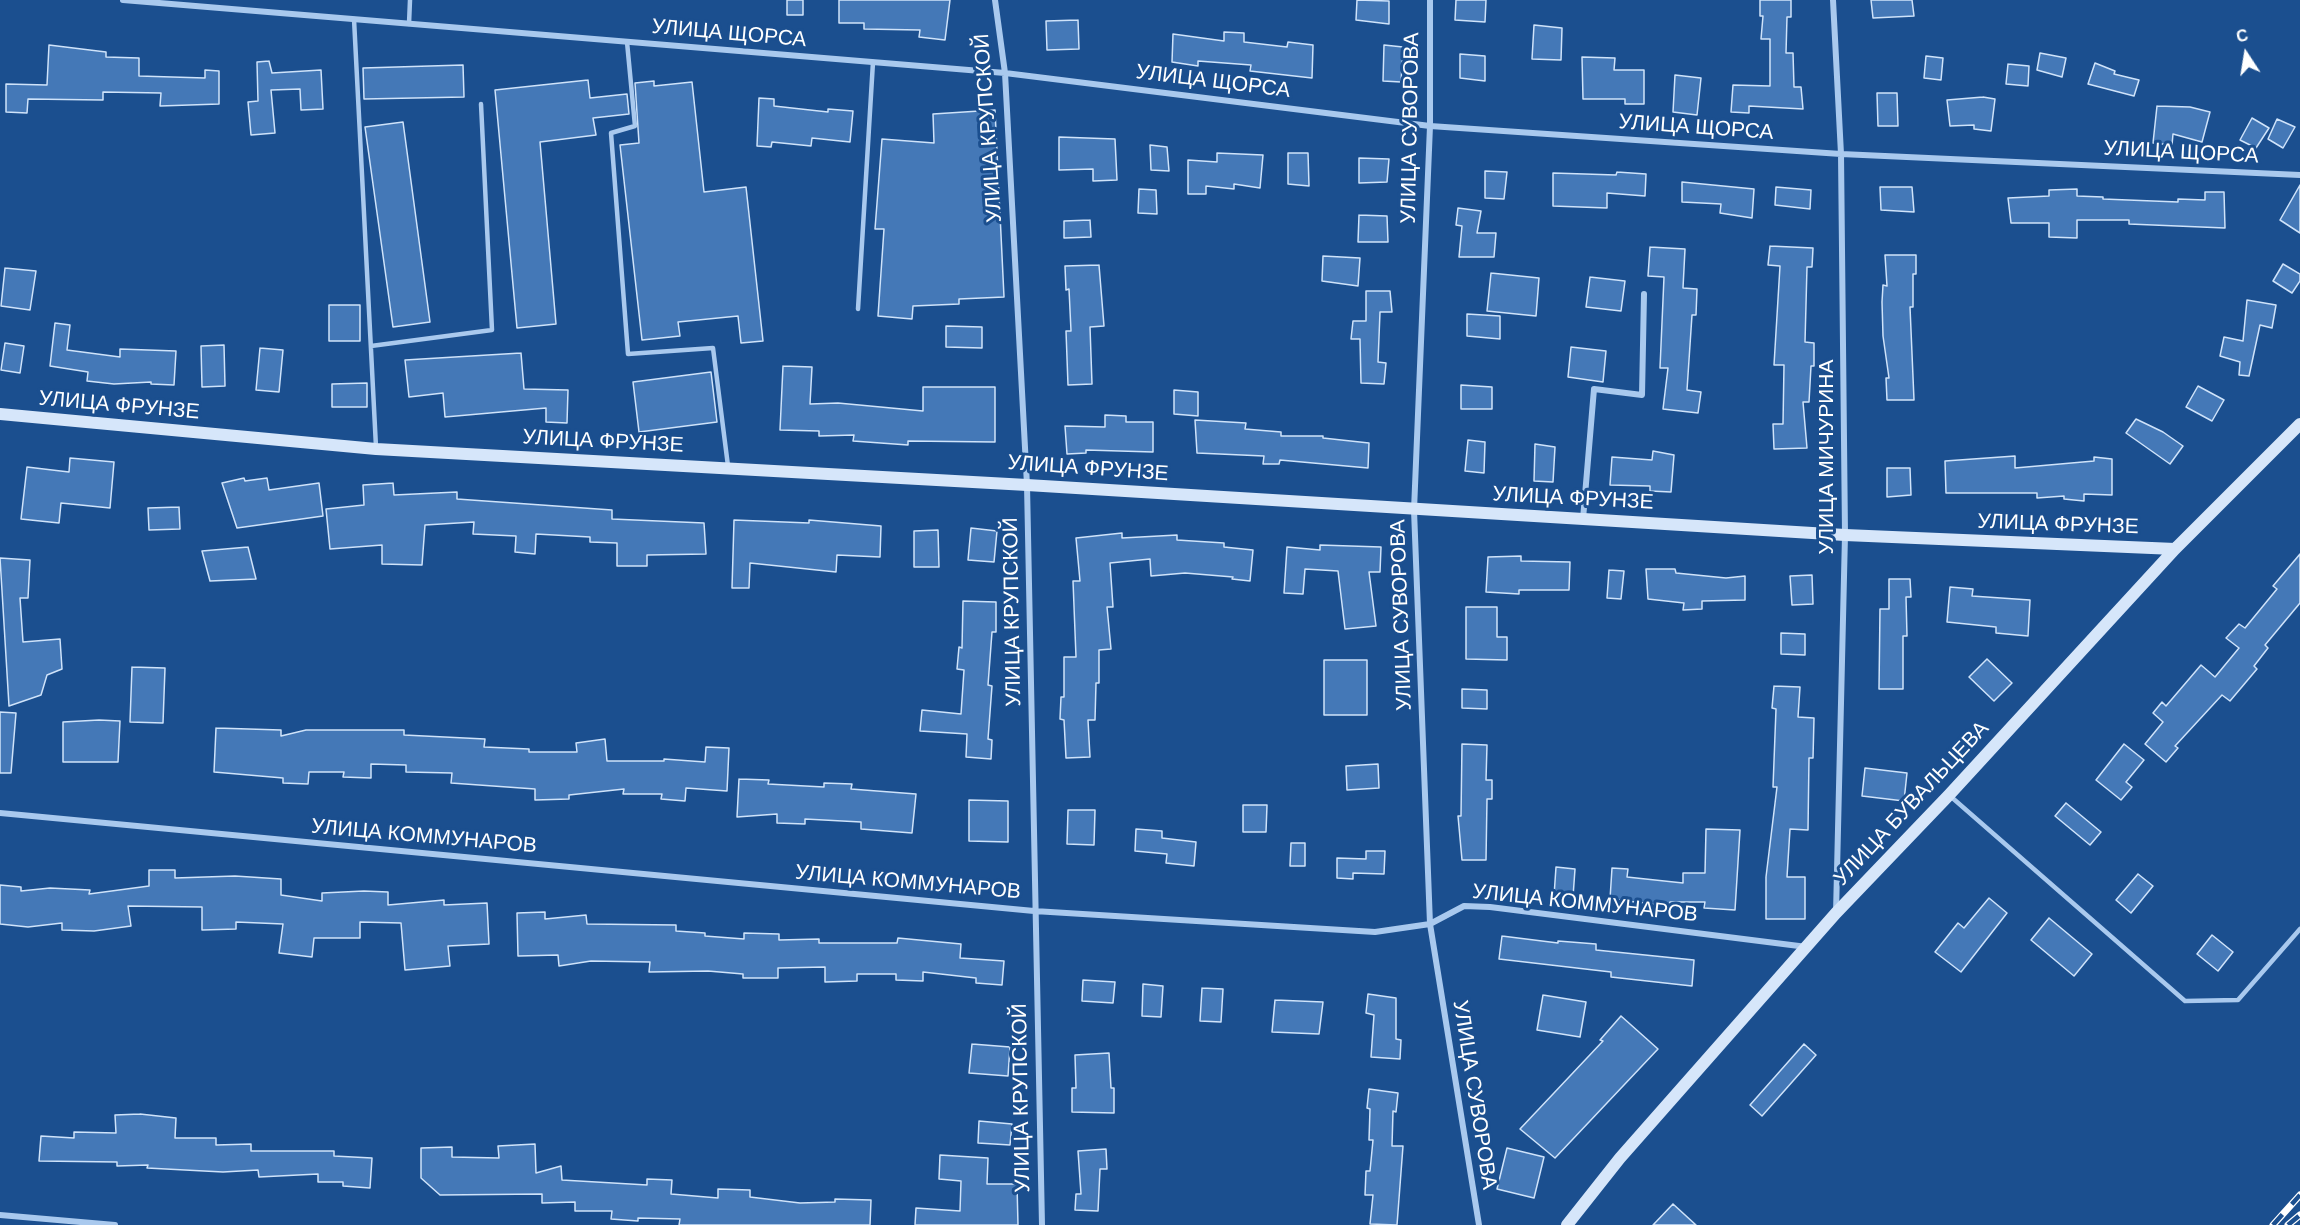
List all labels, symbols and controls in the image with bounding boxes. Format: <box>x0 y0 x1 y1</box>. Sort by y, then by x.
street label: УЛИЦА ЩОРСА <box>651 15 807 53</box>
north arrow <box>2216 24 2276 84</box>
text: С <box>2234 24 2250 47</box>
street label: УЛИЦА СУВОРОВА <box>1397 32 1425 224</box>
street label: УЛИЦА КРУПСКОЙ <box>970 33 1008 223</box>
street label: УЛИЦА ЩОРСА <box>1134 60 1292 104</box>
street label: УЛИЦА ЩОРСА <box>1618 110 1774 146</box>
street label: УЛИЦА ЩОРСА <box>2103 136 2259 170</box>
street label: УЛИЦА МИЧУРИНА <box>1814 360 1840 554</box>
street label: УЛИЦА ФРУНЗЕ <box>38 386 200 426</box>
street label: УЛИЦА ФРУНЗЕ <box>522 425 684 459</box>
street label: УЛИЦА ФРУНЗЕ <box>1007 451 1169 487</box>
street label: УЛИЦА ФРУНЗЕ <box>1492 482 1654 516</box>
street label: УЛИЦА ФРУНЗЕ <box>1977 510 2139 540</box>
street label: УЛИЦА КРУПСКОЙ <box>999 517 1027 707</box>
street label: УЛИЦА СУВОРОВА <box>1386 519 1418 711</box>
street label: УЛИЦА БУВАЛЬЦЕВА <box>1829 717 1995 891</box>
street label: УЛИЦА КОММУНАРОВ <box>310 815 538 859</box>
street label: УЛИЦА КОММУНАРОВ <box>794 861 1022 905</box>
street label: УЛИЦА КОММУНАРОВ <box>1471 880 1699 928</box>
street label: УЛИЦА СУВОРОВА <box>1447 999 1501 1191</box>
street label: УЛИЦА КРУПСКОЙ <box>1008 1003 1036 1193</box>

